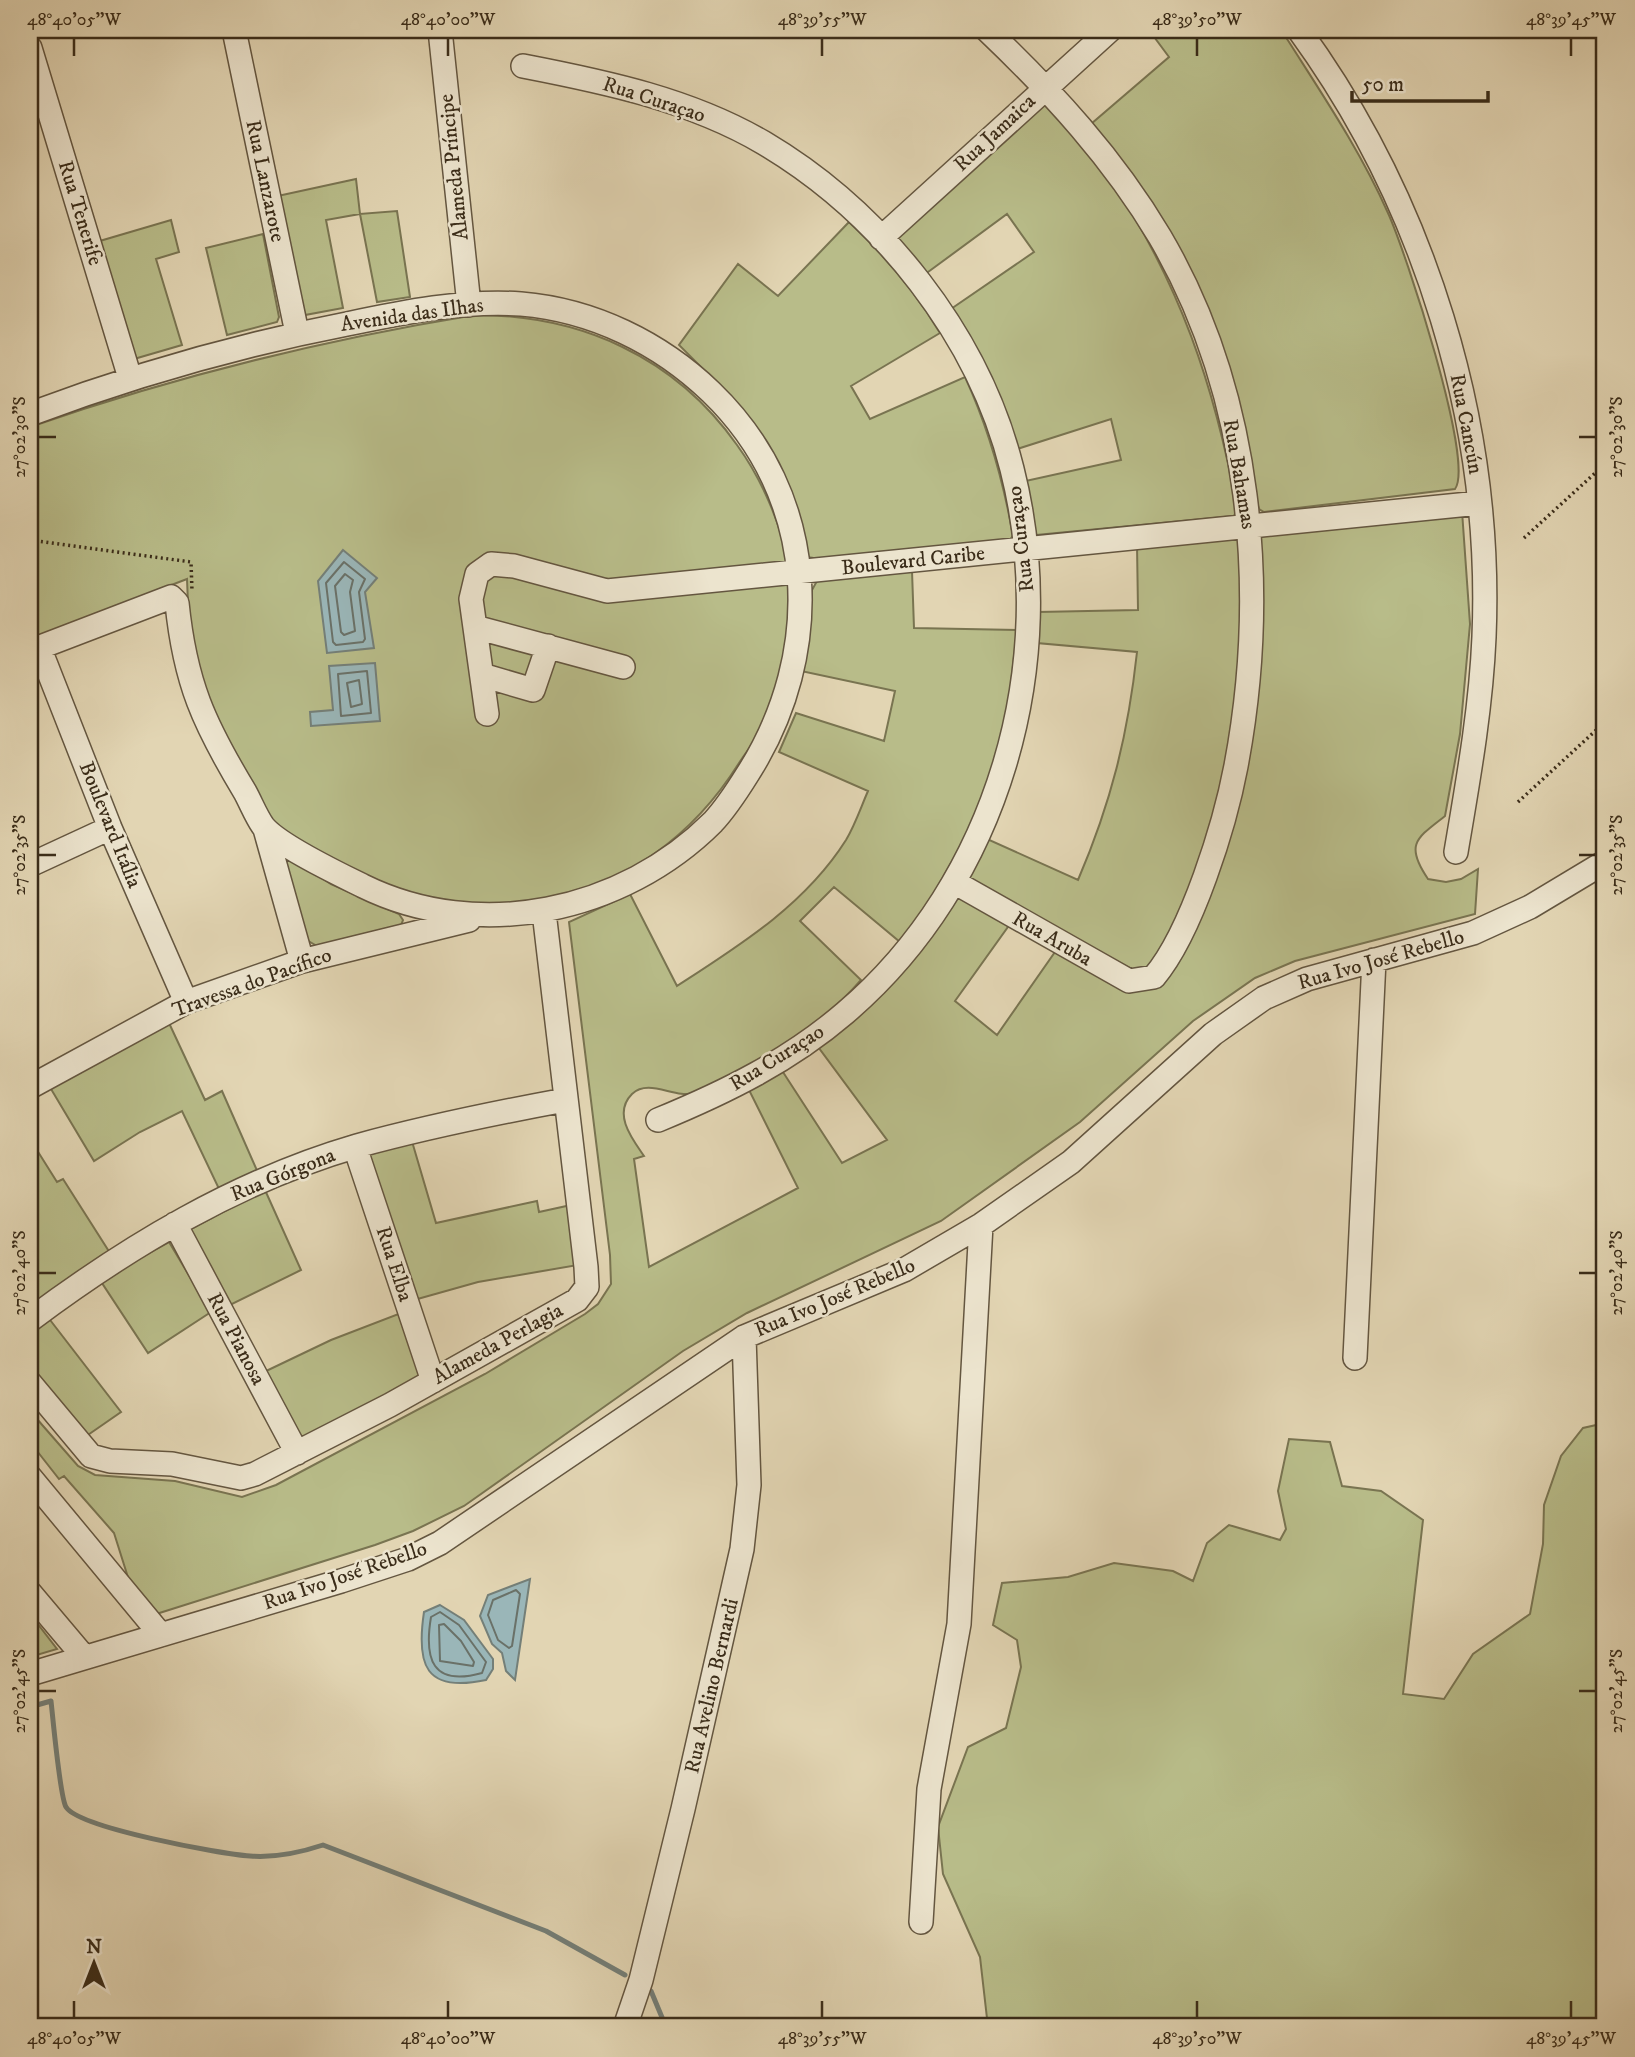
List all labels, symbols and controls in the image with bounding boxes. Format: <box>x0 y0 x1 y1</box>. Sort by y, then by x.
text: 48°40'05"W <box>27 9 121 31</box>
text: 48°40'00"W <box>401 9 496 31</box>
text: 48°39'55"W <box>778 9 867 31</box>
text: 48°39'50"W <box>1152 9 1242 31</box>
text: 48°39'45"W <box>1526 9 1617 31</box>
scale bar <box>1352 60 1488 104</box>
street label: Rua Curaçao <box>599 71 709 129</box>
text: 50 m <box>1362 72 1404 98</box>
street label: Rua Jamaica <box>949 88 1041 177</box>
street label: Alameda Príncipe <box>433 92 475 241</box>
street label: Rua Lanzarote <box>239 118 291 245</box>
street label: Rua Tenerife <box>52 157 108 269</box>
street label: Avenida das Ilhas <box>339 292 485 338</box>
street label: Rua Cancún <box>1444 372 1488 476</box>
text: 27°02'30"S <box>9 396 31 478</box>
text: 27°02'30"S <box>1606 396 1628 478</box>
street label: Rua Bahamas <box>1217 417 1261 531</box>
street label: Rua Curaçao <box>1002 485 1040 593</box>
street label: Boulevard Caribe <box>840 541 986 581</box>
street label: Boulevard Itália <box>73 758 147 892</box>
text: 27°02'35"S <box>9 815 31 895</box>
text: 27°02'35"S <box>1606 815 1628 895</box>
street label: Rua Aruba <box>1008 906 1097 972</box>
street label: Rua Ivo José Rebello <box>1295 924 1467 996</box>
street label: Travessa do Pacífico <box>169 942 335 1024</box>
street label: Rua Curaçao <box>725 1019 829 1097</box>
street label: Rua Górgona <box>227 1142 339 1208</box>
street label: Rua Elba <box>370 1223 418 1305</box>
text: 27°02'40"S <box>9 1230 31 1316</box>
text: 27°02'40"S <box>1606 1230 1628 1316</box>
street label: Rua Ivo José Rebello <box>751 1252 919 1344</box>
street label: Rua Pianosa <box>201 1288 271 1390</box>
street label: Alameda Perlagia <box>428 1297 568 1391</box>
street label: Rua Ivo José Rebello <box>260 1536 430 1616</box>
street label: Rua Avelino Bernardi <box>679 1596 745 1776</box>
text: 27°02'45"S <box>9 1649 31 1733</box>
text: 27°02'45"S <box>1606 1649 1628 1733</box>
north arrow <box>60 1927 130 1997</box>
text: N <box>86 1936 102 1959</box>
text: 48°40'05"W <box>27 2028 121 2050</box>
text: 48°40'00"W <box>401 2028 496 2050</box>
text: 48°39'55"W <box>778 2028 867 2050</box>
text: 48°39'50"W <box>1152 2028 1242 2050</box>
text: 48°39'45"W <box>1526 2028 1617 2050</box>

